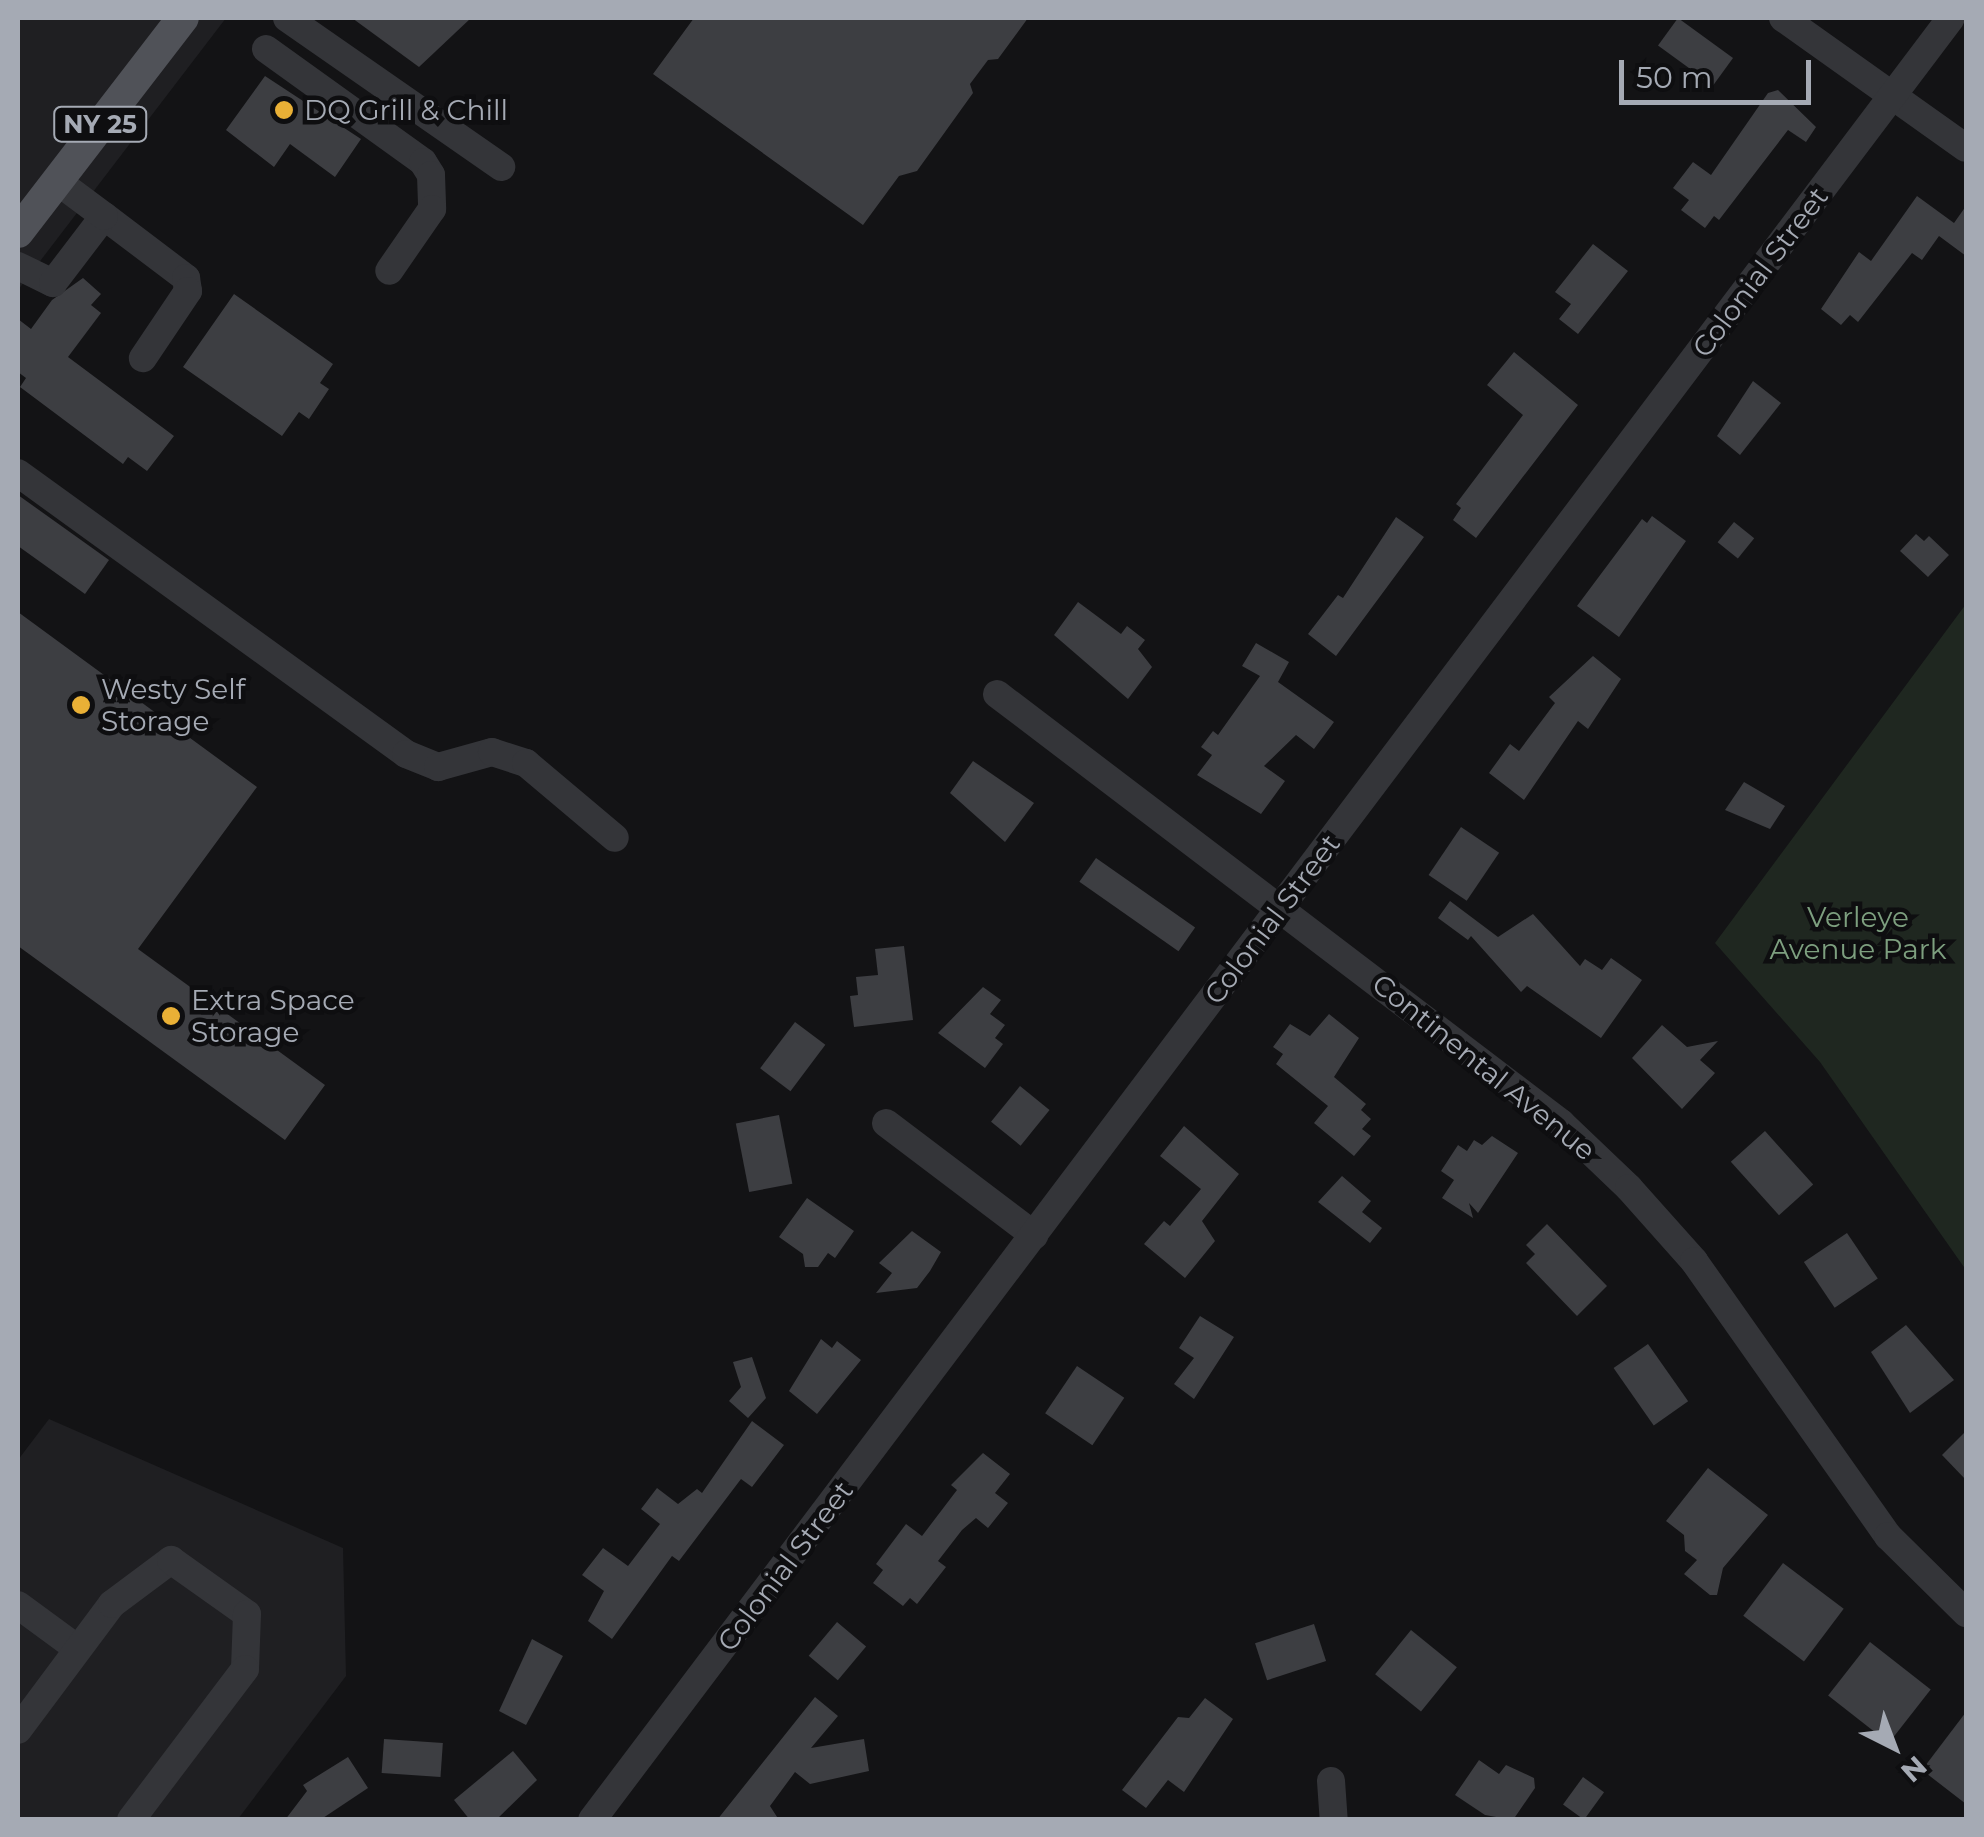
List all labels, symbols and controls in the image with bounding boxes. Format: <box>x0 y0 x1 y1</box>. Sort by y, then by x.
scale bar <box>1624 40 1816 102</box>
text: 50 m <box>1636 59 1713 96</box>
place label: DQ Grill & Chill <box>304 93 508 127</box>
marker: DQ Grill & Chill <box>273 99 295 121</box>
road number: NY 25 <box>52 104 148 144</box>
street label: Colonial Street <box>1685 180 1835 364</box>
place label: Westy Self Storage <box>101 672 245 738</box>
marker: Westy Self Storage <box>70 694 92 716</box>
street label: Colonial Street <box>1197 827 1347 1011</box>
park label: Verleye Avenue Park <box>1770 900 1946 966</box>
street label: Continental Avenue <box>1366 967 1602 1167</box>
place label: Extra Space Storage <box>191 983 355 1049</box>
marker: Extra Space Storage <box>160 1005 182 1027</box>
street label: Colonial Street <box>710 1474 860 1658</box>
north arrow <box>1844 1697 1944 1797</box>
text: N <box>1894 1749 1934 1789</box>

